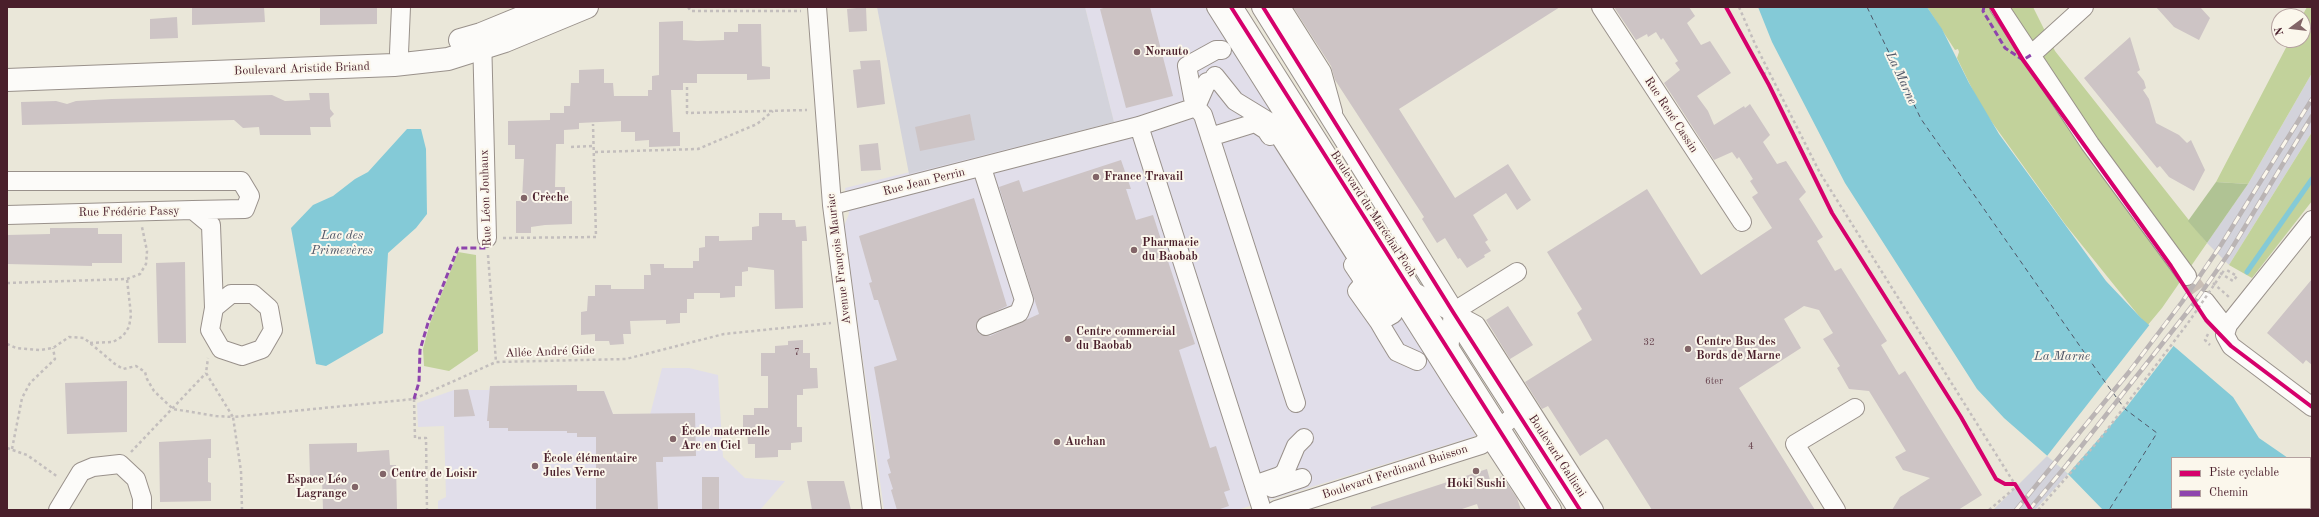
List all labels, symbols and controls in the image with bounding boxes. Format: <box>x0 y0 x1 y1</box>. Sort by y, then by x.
north arrow <box>2271 8 2311 48</box>
text: N <box>2273 25 2286 36</box>
place label: Norauto <box>1145 45 1189 59</box>
marker: Norauto <box>1132 47 1142 57</box>
water label: La Marne <box>1882 49 1920 107</box>
street label: Boulevard Aristide Briand <box>234 59 370 79</box>
street label: Rue René Cassin <box>1641 74 1701 156</box>
street label: Boulevard du Maréchal Foch <box>1327 148 1419 280</box>
street label: Rue Léon Jouhaux <box>477 149 495 247</box>
street label: Rue Jean Perrin <box>881 165 967 199</box>
place label: France Travail <box>1104 170 1183 184</box>
marker: France Travail <box>1091 172 1101 182</box>
place label: Crèche <box>532 191 569 205</box>
marker: Crèche <box>519 193 529 203</box>
street label: Avenue François Mauriac <box>824 193 854 325</box>
street label: Rue Frédéric Passy <box>78 204 180 220</box>
water label: Lac des Primevères <box>311 228 373 259</box>
place label: Pharmacie du Baobab <box>1142 236 1199 264</box>
marker: Pharmacie du Baobab <box>1129 245 1139 255</box>
place label: Centre commercial du Baobab <box>1076 325 1176 353</box>
marker: Centre commercial du Baobab <box>1063 334 1073 344</box>
place label: Centre Bus des Bords de Marne <box>1696 335 1781 363</box>
house number: 32 <box>1643 336 1655 348</box>
street label: Allée André Gide <box>505 343 595 361</box>
marker: Centre Bus des Bords de Marne <box>1683 344 1693 354</box>
house number: 7 <box>794 346 800 358</box>
water label: La Marne <box>2034 349 2090 365</box>
house number: 6ter <box>1705 375 1723 387</box>
street label: Boulevard Gallieni <box>1525 412 1589 500</box>
place label: École maternelle Arc en Ciel <box>681 425 770 453</box>
marker: École maternelle Arc en Ciel <box>668 434 678 444</box>
place label: Auchan <box>1065 435 1106 449</box>
marker: Auchan <box>1052 437 1062 447</box>
house number: 4 <box>1748 440 1754 452</box>
street label: Boulevard Ferdinand Buisson <box>1320 442 1470 502</box>
place label: École élémentaire Jules Verne <box>543 452 638 480</box>
legend <box>2171 457 2311 509</box>
marker: École élémentaire Jules Verne <box>530 461 540 471</box>
marker: Hoki Sushi <box>1471 466 1481 476</box>
place label: Centre de Loisir <box>391 467 477 481</box>
text: Piste cyclable <box>2209 467 2279 479</box>
marker: Centre de Loisir <box>378 469 388 479</box>
place label: Espace Léo Lagrange <box>287 473 347 501</box>
place label: Hoki Sushi <box>1446 477 1506 491</box>
marker: Espace Léo Lagrange <box>350 482 360 492</box>
text: Chemin <box>2209 487 2248 499</box>

